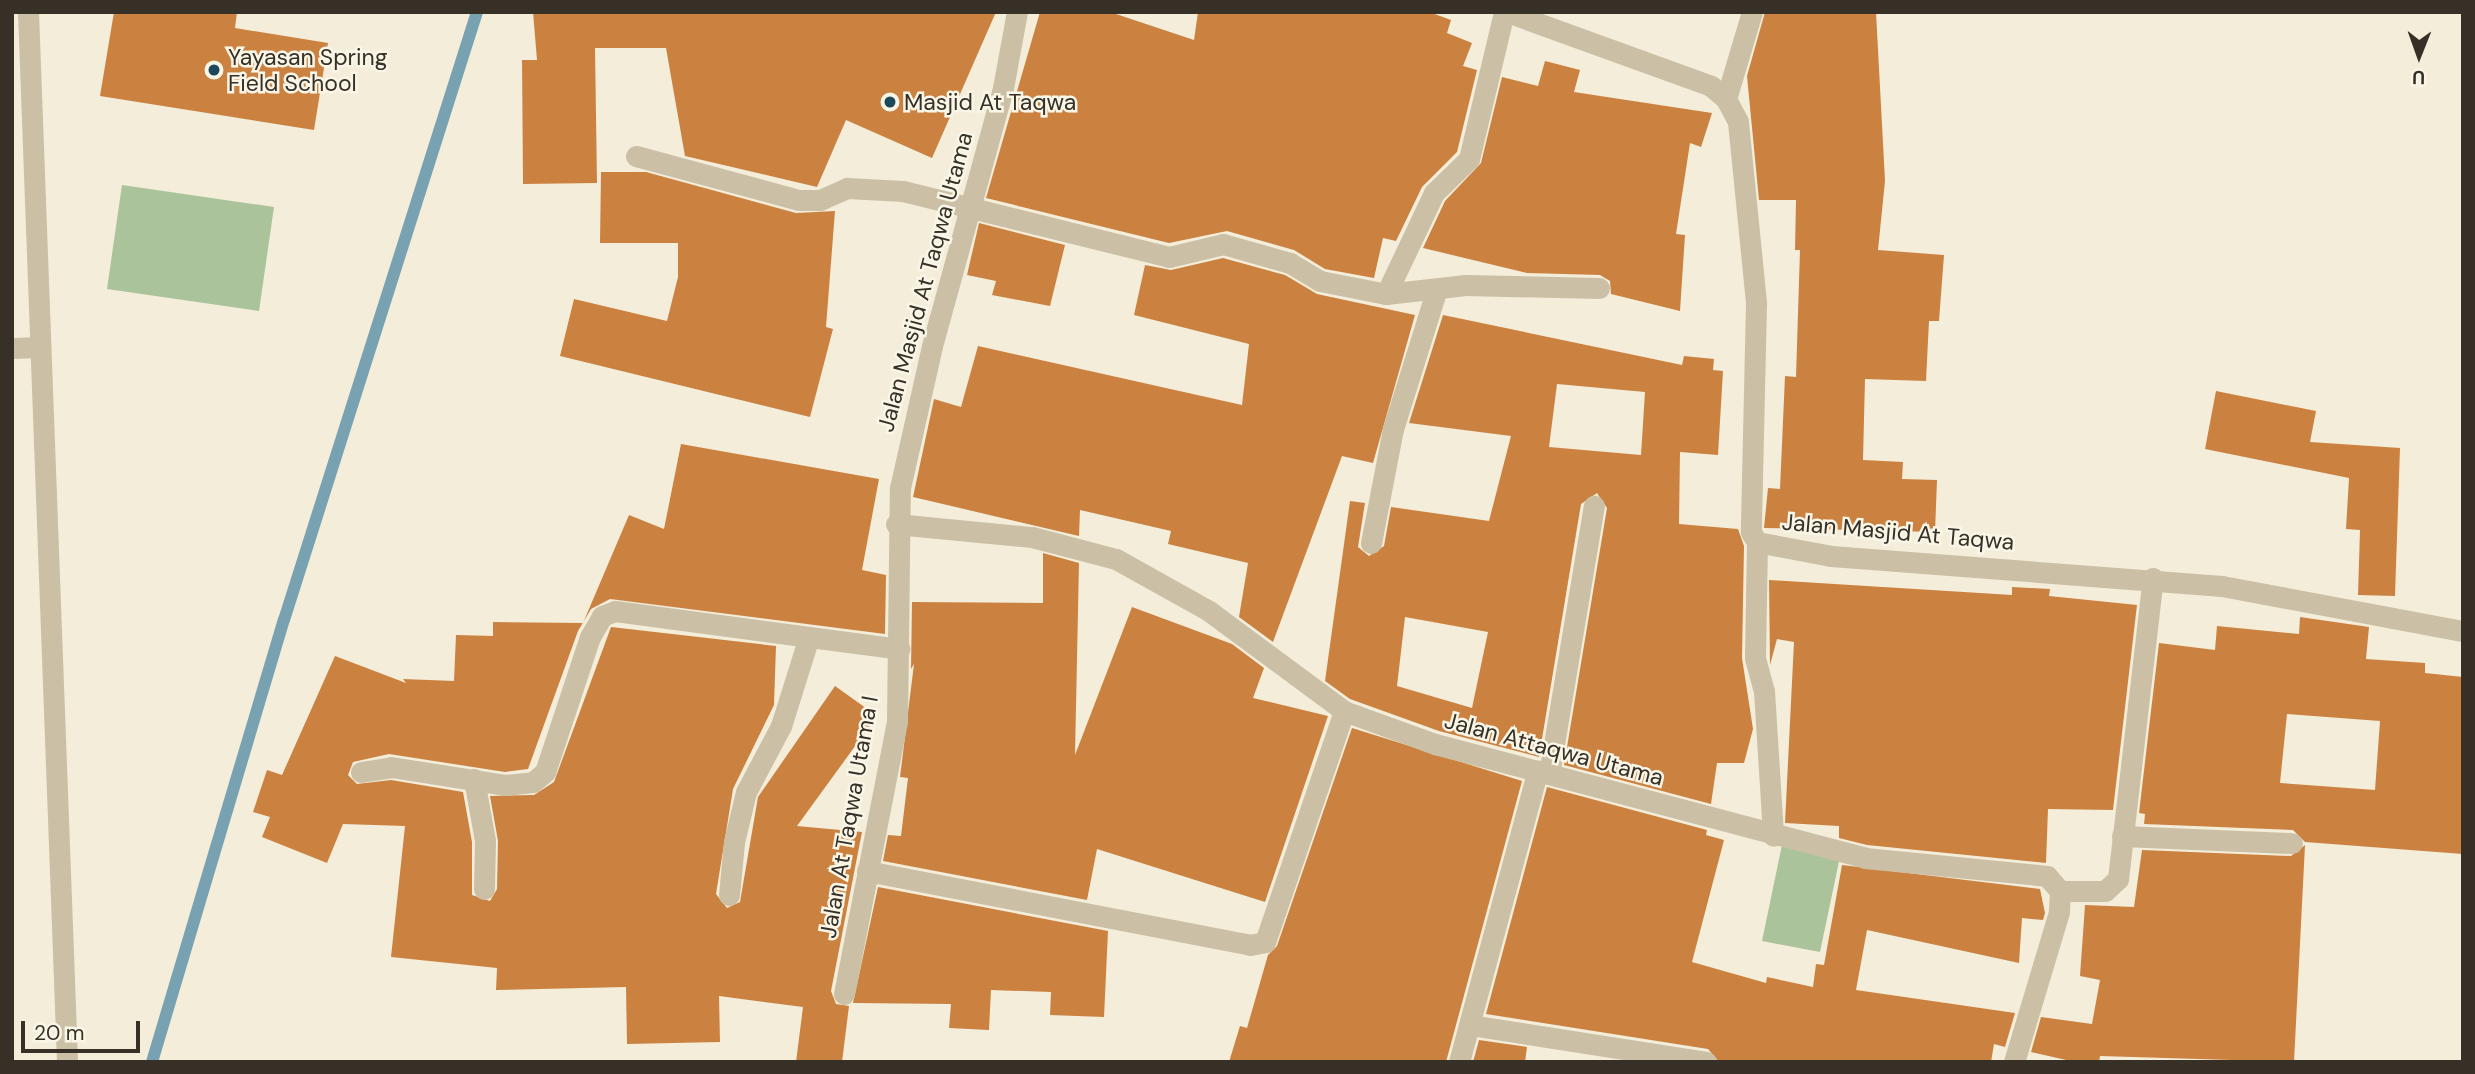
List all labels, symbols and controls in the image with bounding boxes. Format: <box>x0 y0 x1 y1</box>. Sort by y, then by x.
north arrow <box>2384 21 2454 91</box>
place label: Yayasan Spring Field School <box>228 43 388 97</box>
marker: Yayasan Spring Field School <box>206 62 222 78</box>
text: U <box>2412 65 2425 90</box>
place label: Masjid At Taqwa <box>904 88 1076 116</box>
marker: Masjid At Taqwa <box>882 94 898 110</box>
street label: Jalan Masjid At Taqwa Utama <box>872 129 978 435</box>
street label: Jalan Masjid At Taqwa <box>1781 508 2015 556</box>
street label: Jalan At Taqwa Utama I <box>814 694 884 940</box>
street label: Jalan Attaqwa Utama <box>1441 706 1667 792</box>
scale bar <box>24 1007 144 1052</box>
text: 20 m <box>34 1019 85 1047</box>

